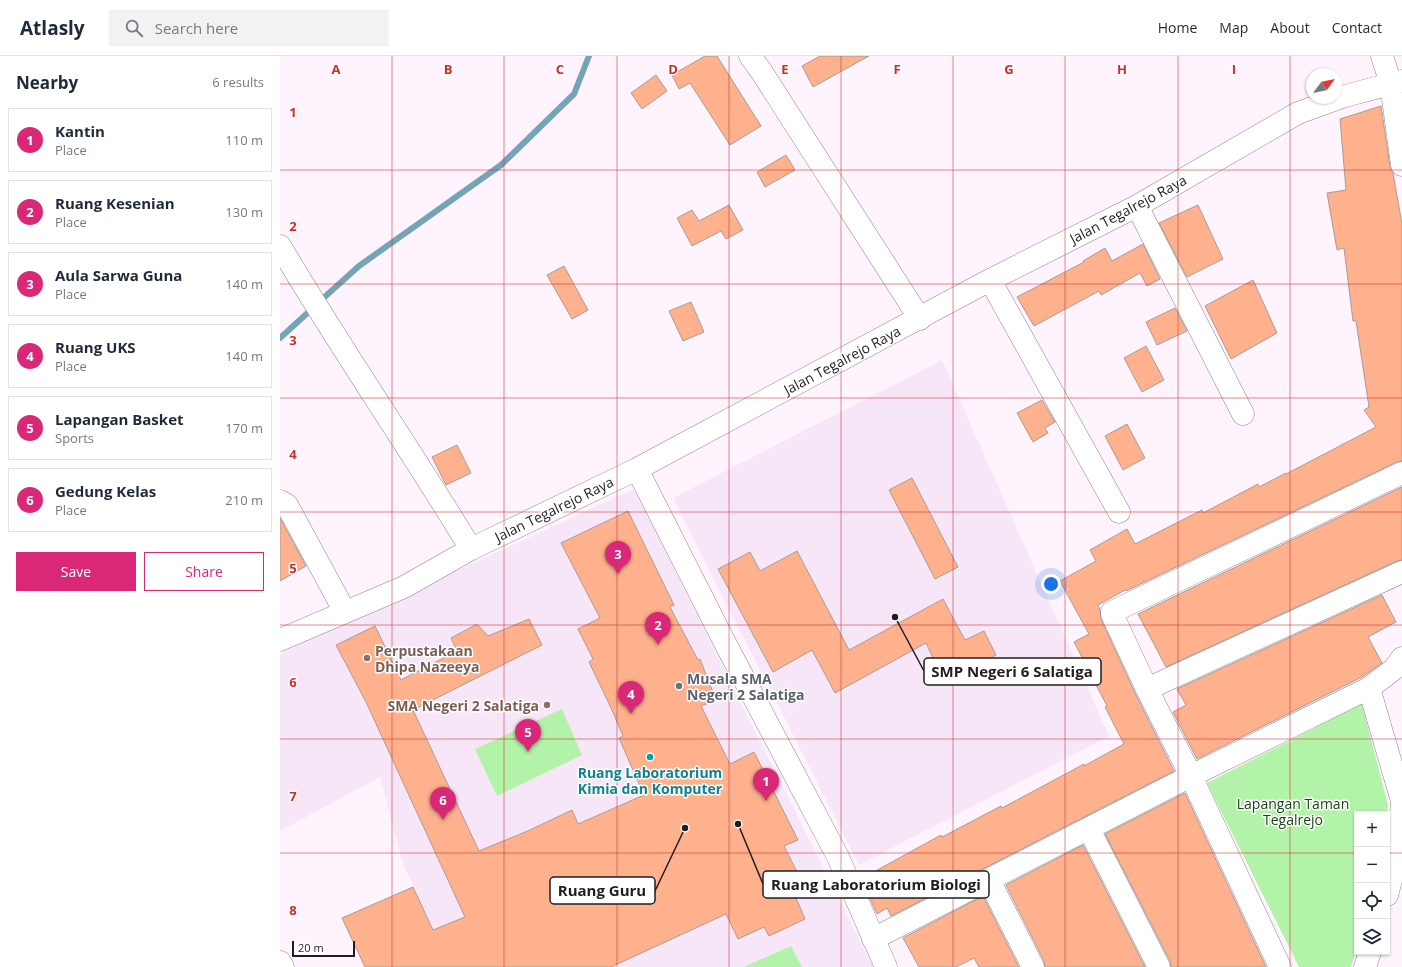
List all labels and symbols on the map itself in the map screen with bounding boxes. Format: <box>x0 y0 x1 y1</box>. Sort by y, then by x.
text: A <box>332 60 341 78</box>
text: B <box>444 60 453 78</box>
text: C <box>556 60 564 78</box>
text: D <box>668 60 678 78</box>
text: E <box>781 60 789 78</box>
text: F <box>893 60 901 78</box>
text: G <box>1004 60 1014 78</box>
text: H <box>1117 60 1127 78</box>
text: I <box>1232 60 1236 78</box>
north arrow <box>1306 68 1342 104</box>
text: 1 <box>289 103 297 121</box>
street label: Jalan Tegalrejo Raya <box>1064 170 1190 249</box>
text: 2 <box>289 217 297 235</box>
street label: Jalan Tegalrejo Raya <box>778 321 904 400</box>
text: 3 <box>289 331 297 349</box>
text: 4 <box>289 445 297 463</box>
street label: Jalan Tegalrejo Raya <box>490 472 617 547</box>
pin: 3 <box>605 541 631 574</box>
text: 5 <box>289 559 297 577</box>
your location <box>1041 574 1061 594</box>
pin: 2 <box>645 612 671 645</box>
place label: Perpustakaan Dhipa Nazeeya <box>375 641 479 676</box>
marker: Perpustakaan Dhipa Nazeeya <box>362 653 372 663</box>
callout: SMP Negeri 6 Salatiga <box>924 658 1101 685</box>
text: SMP Negeri 6 Salatiga <box>931 661 1093 681</box>
place label: Musala SMA Negeri 2 Salatiga <box>687 669 804 704</box>
text: 6 <box>289 673 297 691</box>
pin: 4 <box>618 681 644 714</box>
marker: Musala SMA Negeri 2 Salatiga <box>674 681 684 691</box>
place label: SMA Negeri 2 Salatiga <box>387 696 539 715</box>
marker: SMA Negeri 2 Salatiga <box>542 700 552 710</box>
pin: 5 <box>515 719 541 752</box>
marker: Ruang Laboratorium Kimia dan Komputer <box>645 752 655 762</box>
place label: Ruang Laboratorium Kimia dan Komputer <box>578 763 723 798</box>
pin: 1 <box>753 768 779 801</box>
text: 7 <box>289 787 297 805</box>
pin: 6 <box>430 787 456 820</box>
park label: Lapangan Taman Tegalrejo <box>1237 794 1349 829</box>
callout: Ruang Laboratorium Biologi <box>763 871 989 898</box>
text: Ruang Laboratorium Biologi <box>771 874 981 894</box>
callout: Ruang Guru <box>550 877 655 904</box>
text: Ruang Guru <box>558 880 646 900</box>
text: 8 <box>289 901 297 919</box>
scale bar <box>292 939 355 958</box>

